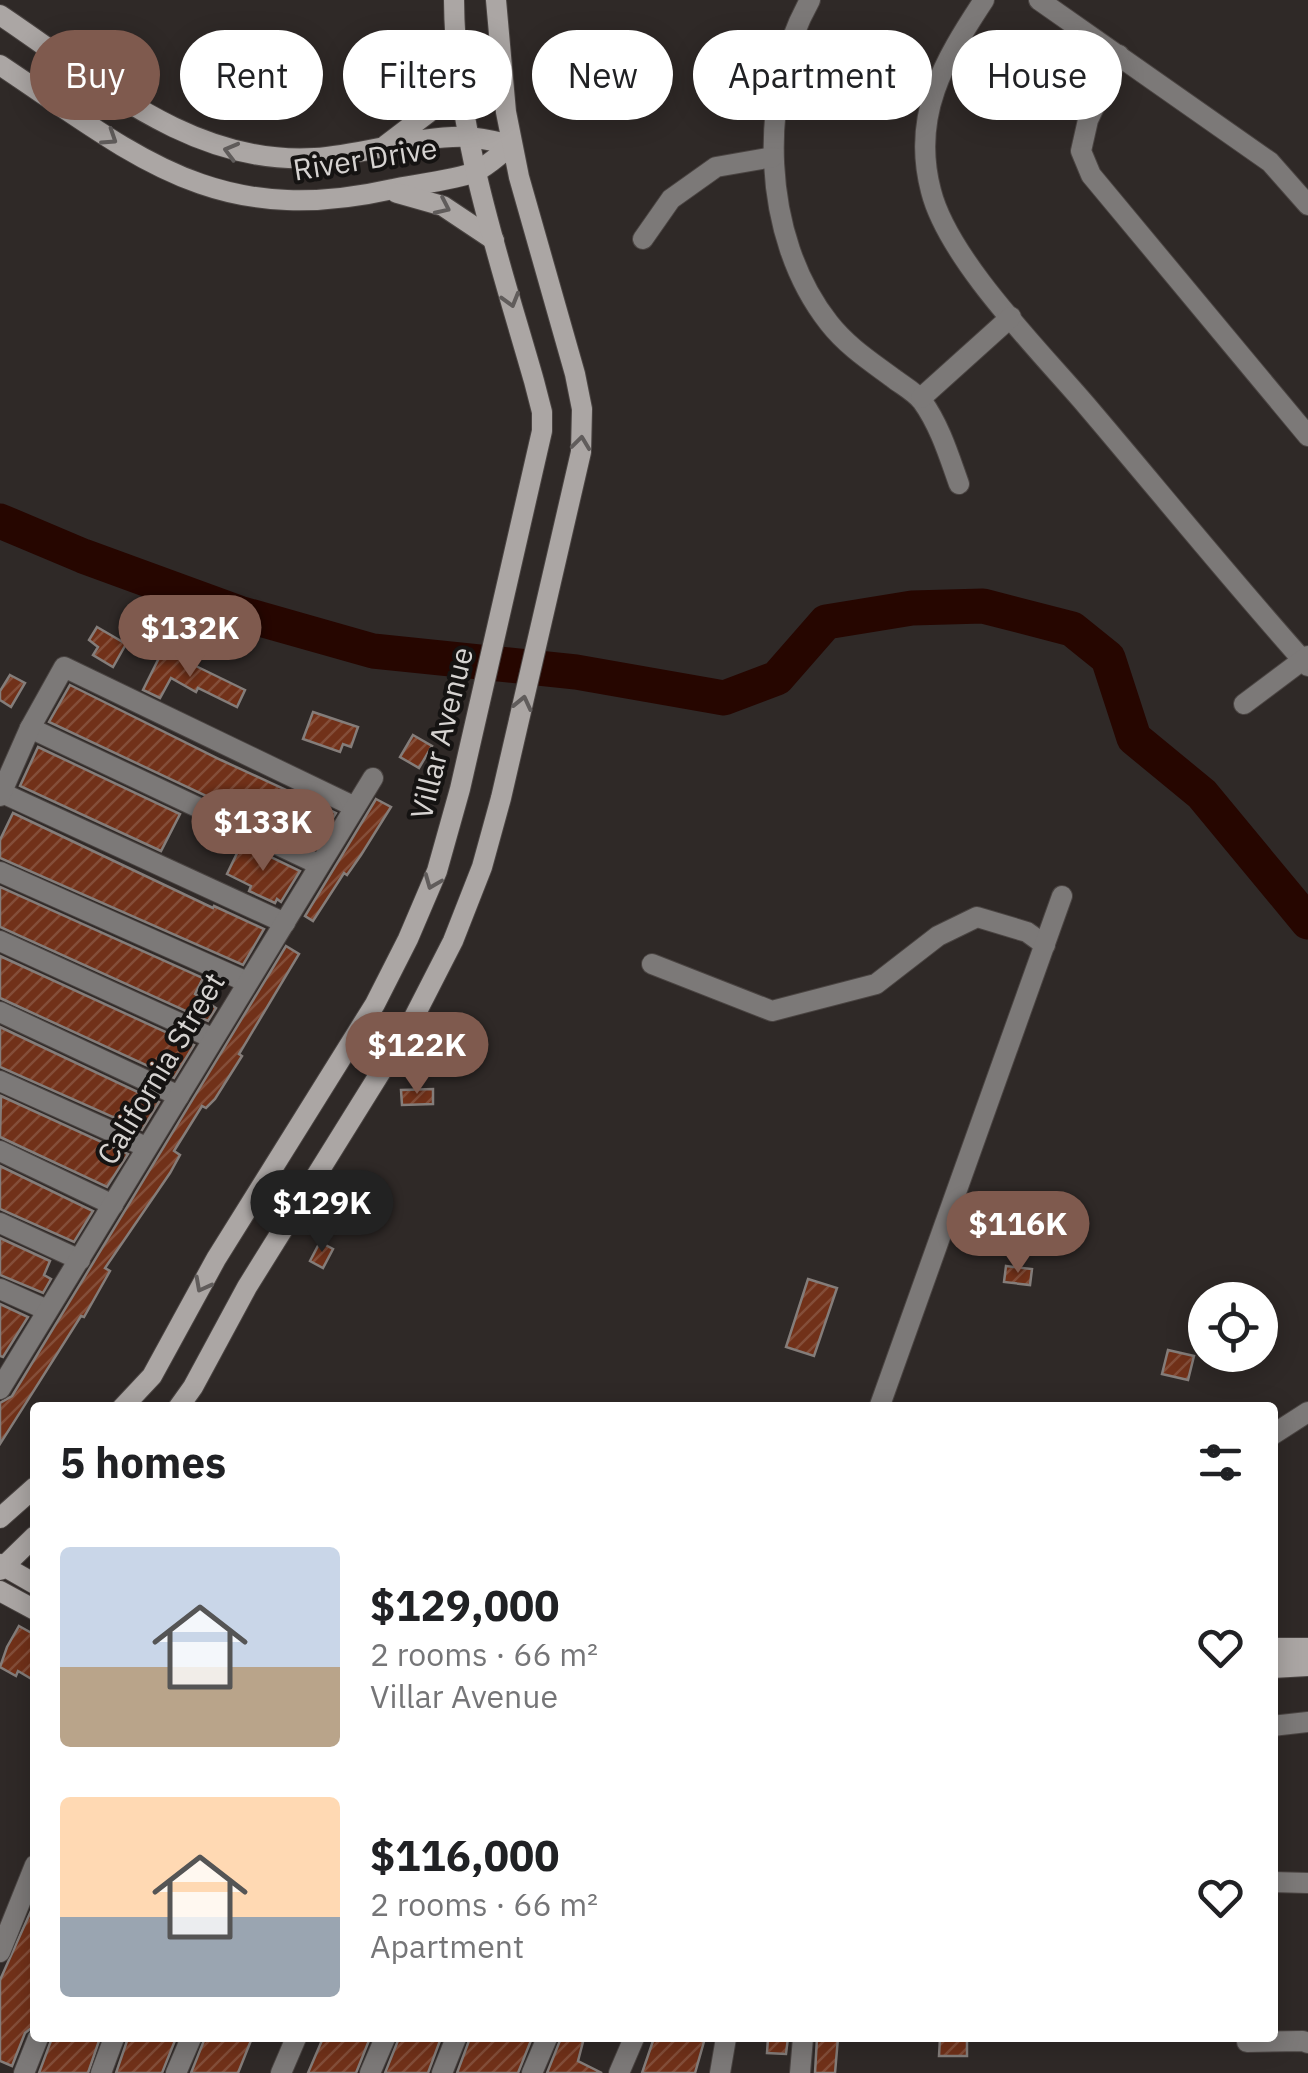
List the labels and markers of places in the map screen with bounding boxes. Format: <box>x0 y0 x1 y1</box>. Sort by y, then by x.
pin: $132K <box>120 595 260 680</box>
pin: $133K <box>193 789 333 874</box>
pin: $122K <box>347 1012 487 1097</box>
pin: $129K <box>252 1170 392 1255</box>
pin: $116K <box>948 1191 1088 1276</box>

